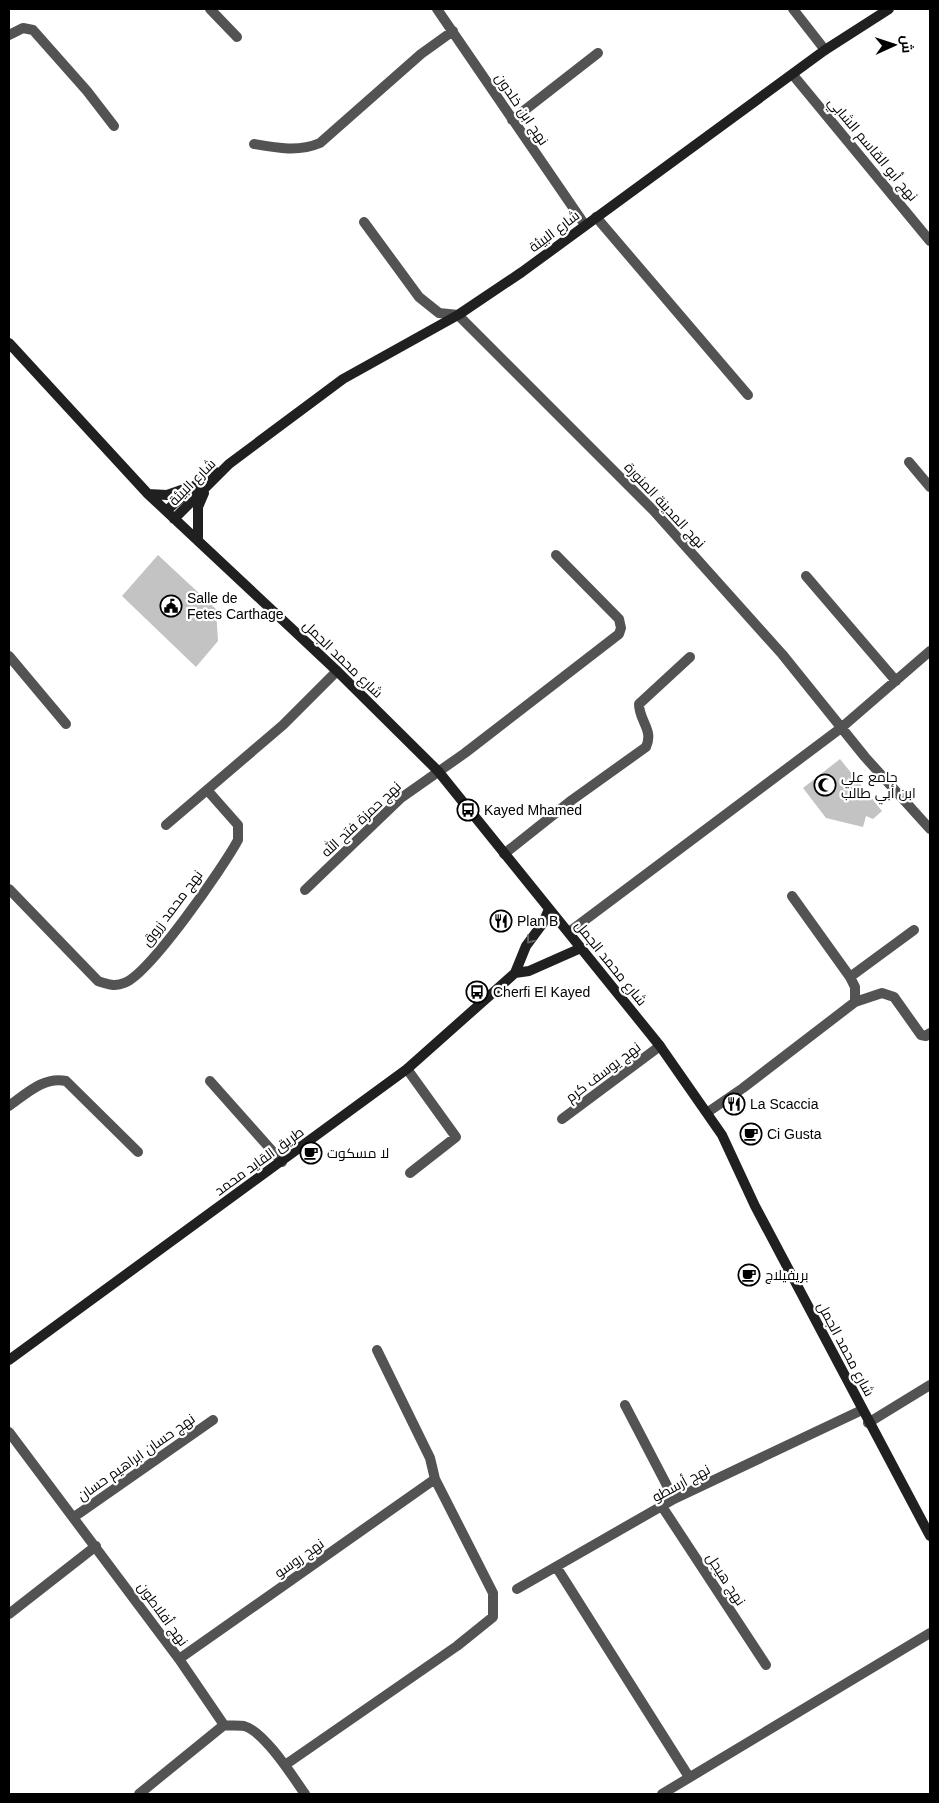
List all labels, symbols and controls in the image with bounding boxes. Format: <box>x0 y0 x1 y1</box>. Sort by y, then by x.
north arrow <box>869 20 919 70</box>
text: ش <box>898 35 915 54</box>
street label: نهج ابن خلدون <box>491 70 552 149</box>
street label: نهج أبو القاسم الشابي <box>822 93 922 207</box>
street label: شارع البيئة <box>526 207 583 256</box>
street label: شارع البيئة <box>165 455 219 509</box>
street label: نهج المدينة المنورة <box>621 459 709 552</box>
place label: Salle de Fetes Carthage <box>187 590 284 622</box>
public building icon: Salle de Fetes Carthage <box>159 594 183 618</box>
street label: شارع محمد الجمل <box>299 617 386 702</box>
place label: جامع علي ابن أبي طالب <box>841 769 916 805</box>
mosque icon: جامع علي ابن أبي طالب <box>813 773 837 797</box>
street label: نهج حمزة فتح الله <box>317 777 405 861</box>
bus stop icon: Kayed Mhamed <box>456 798 480 822</box>
place label: Kayed Mhamed <box>484 802 582 818</box>
street label: نهج محمد زروق <box>138 867 207 950</box>
restaurant icon: Plan B <box>489 909 513 933</box>
place label: Plan B <box>517 913 558 929</box>
street label: شارع محمد الجمل <box>571 917 650 1009</box>
one-way arrow <box>528 934 536 943</box>
bus stop icon: Cherfi El Kayed <box>465 980 489 1004</box>
place label: Cherfi El Kayed <box>493 984 590 1000</box>
street label: نهج يوسف كرم <box>562 1039 645 1107</box>
restaurant icon: La Scaccia <box>722 1092 746 1116</box>
place label: La Scaccia <box>750 1096 819 1112</box>
cafe icon: Ci Gusta <box>739 1122 763 1146</box>
street label: طريق القايد محمد <box>211 1123 307 1199</box>
place label: Ci Gusta <box>767 1126 822 1142</box>
cafe icon: لا مسكوت <box>299 1141 323 1165</box>
place label: لا مسكوت <box>327 1145 389 1161</box>
cafe icon: بريفيلاج <box>737 1263 761 1287</box>
place label: بريفيلاج <box>765 1267 808 1284</box>
street label: شارع محمد الجمل <box>814 1299 878 1399</box>
street label: نهج حسان ابراهيم حسان <box>74 1410 199 1505</box>
street label: نهج أرسطو <box>649 1460 713 1506</box>
street label: نهج روسو <box>271 1535 327 1582</box>
street label: نهج هيجل <box>702 1550 749 1609</box>
street label: نهج أفلاطون <box>134 1578 192 1650</box>

